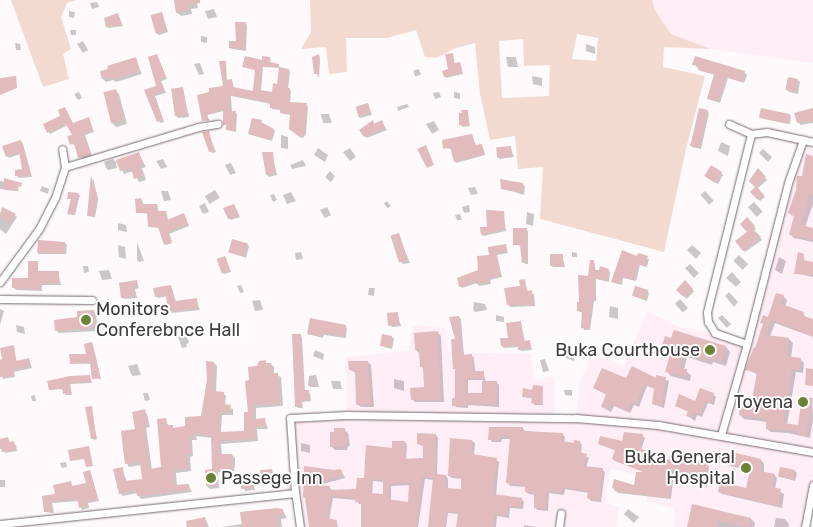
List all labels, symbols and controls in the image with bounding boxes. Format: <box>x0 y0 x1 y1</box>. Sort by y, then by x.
place label: Monitors Conferebnce Hall <box>96 299 240 342</box>
marker: Monitors Conferebnce Hall <box>80 314 92 326</box>
place label: Buka Courthouse <box>555 339 700 361</box>
marker: Buka Courthouse <box>704 344 716 356</box>
place label: Toyena <box>734 391 793 413</box>
marker: Toyena <box>797 396 809 408</box>
place label: Buka General Hospital <box>624 447 735 489</box>
marker: Buka General Hospital <box>739 461 753 475</box>
place label: Passege Inn <box>221 467 323 489</box>
marker: Passege Inn <box>205 472 217 484</box>

